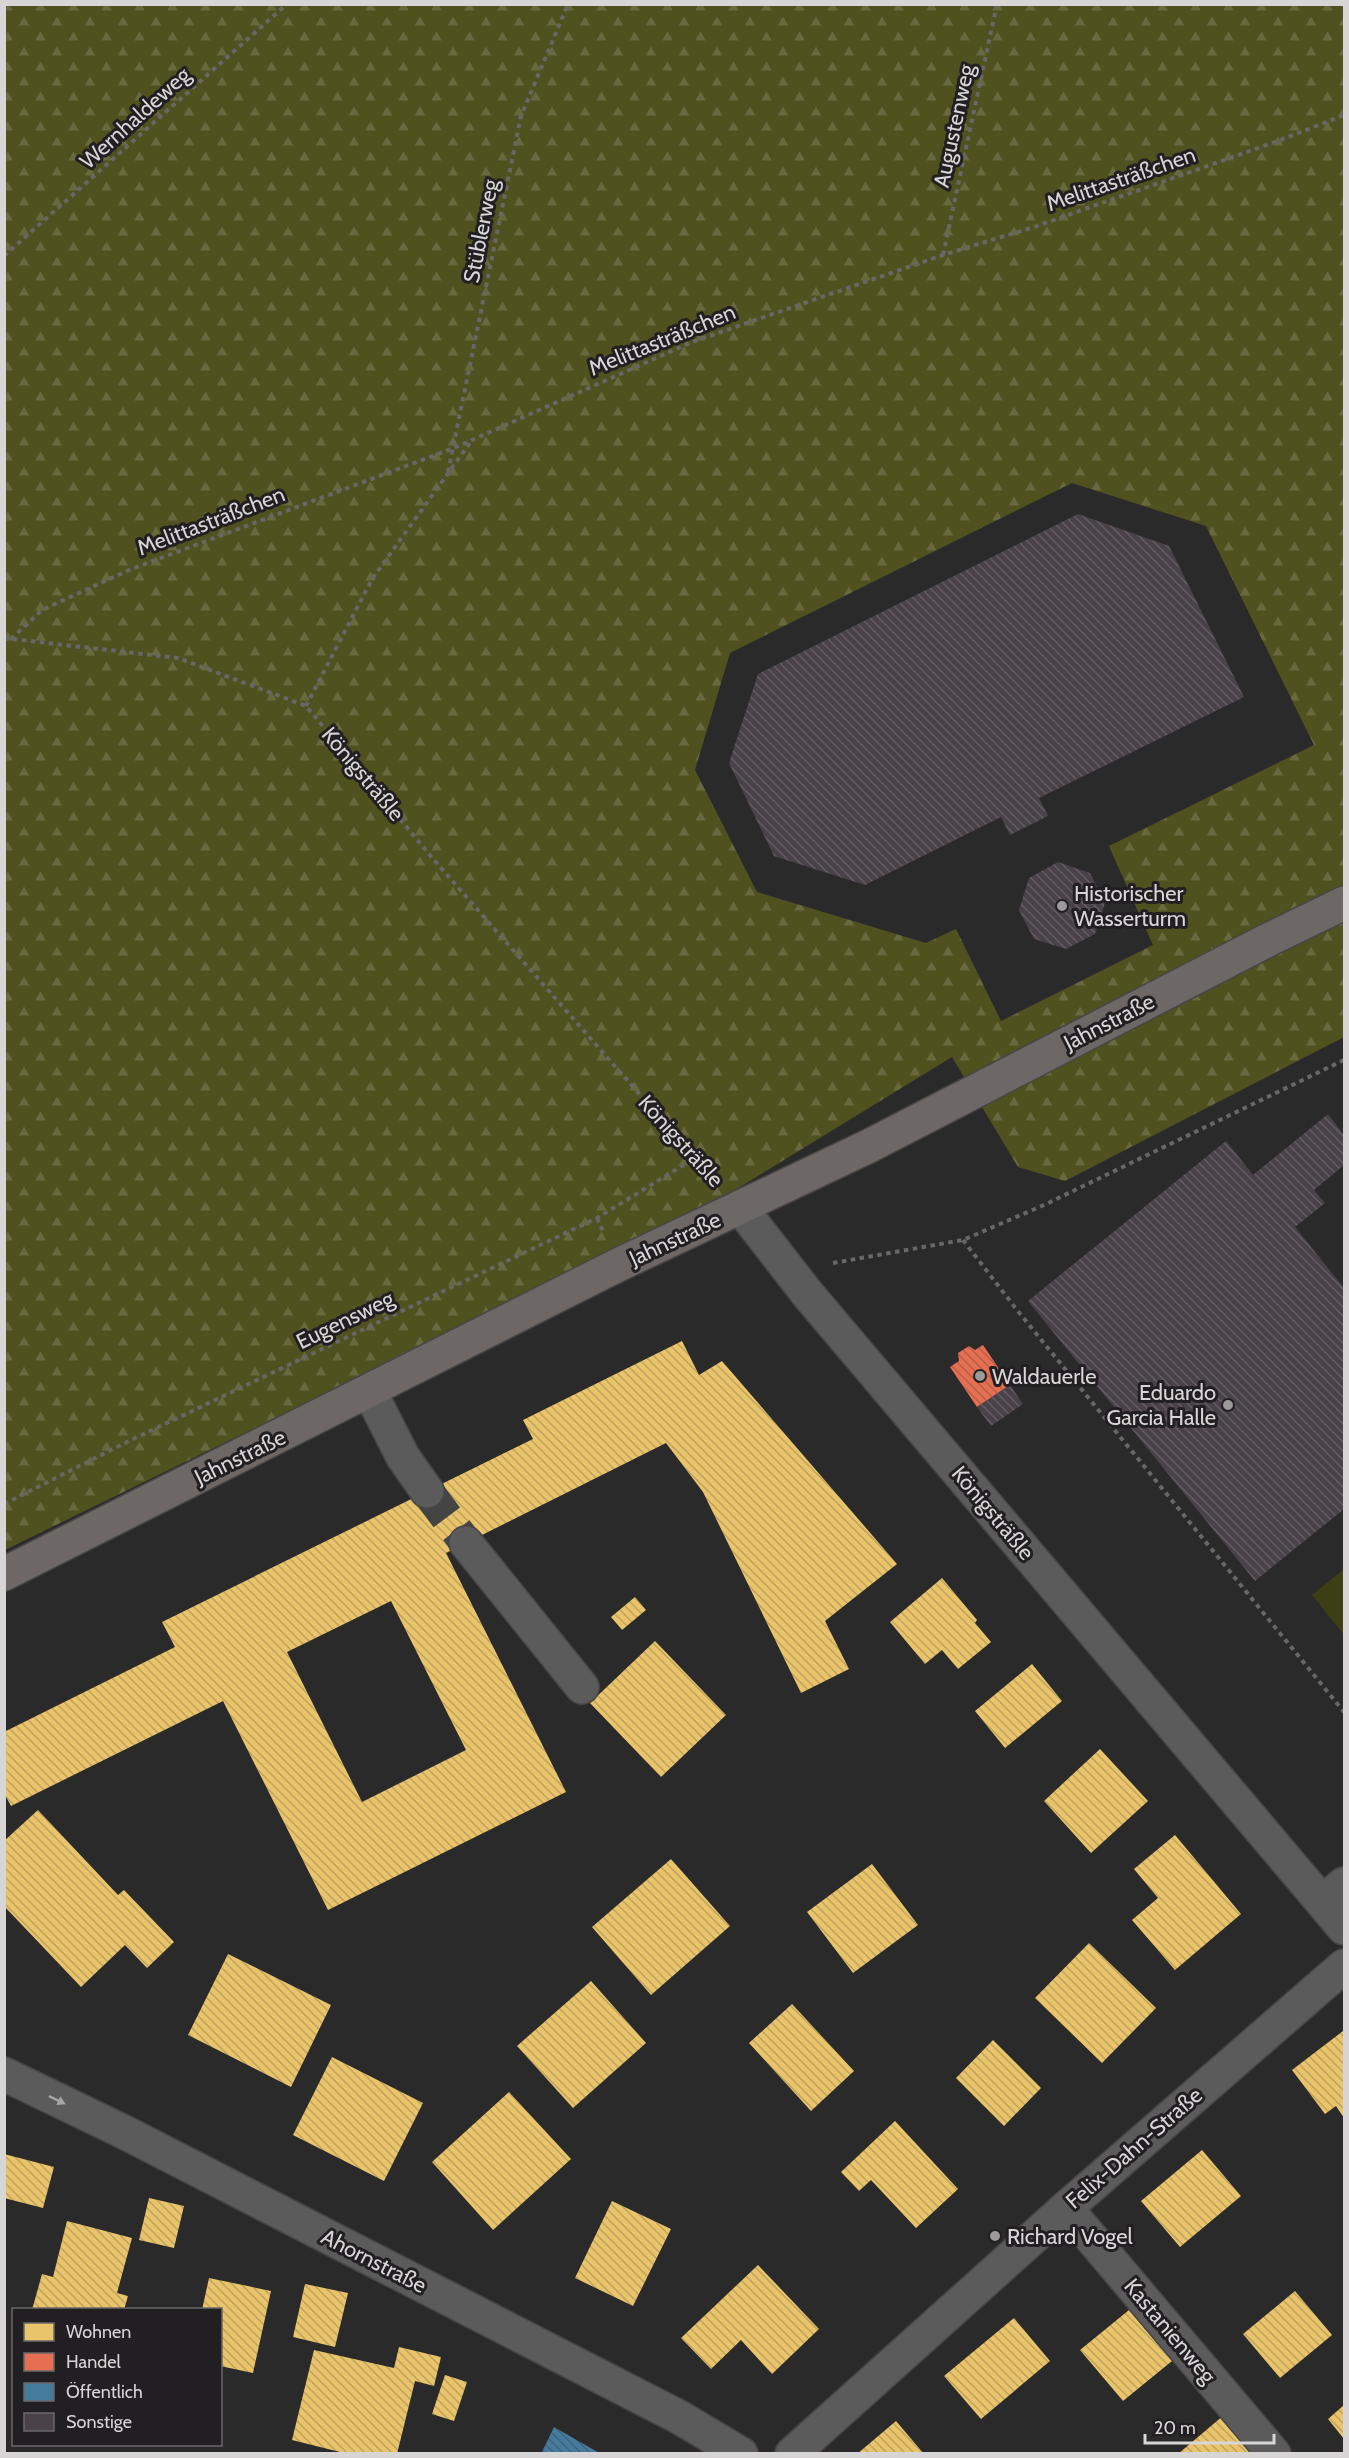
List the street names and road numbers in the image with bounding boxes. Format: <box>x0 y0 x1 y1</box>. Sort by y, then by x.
street label: Wernhaldeweg <box>74 61 197 175</box>
street label: Augustenweg <box>928 61 980 190</box>
street label: Melittasträßchen <box>1043 141 1199 217</box>
street label: Stüblerweg <box>458 176 504 285</box>
street label: Melittasträßchen <box>585 298 739 382</box>
street label: Melittasträßchen <box>133 480 289 562</box>
street label: Königsträßle <box>316 721 410 827</box>
street label: Jahnstraße <box>1058 988 1159 1057</box>
street label: Königsträßle <box>633 1089 729 1193</box>
street label: Jahnstraße <box>624 1206 725 1272</box>
street label: Eugensweg <box>292 1284 399 1355</box>
street label: Jahnstraße <box>189 1423 290 1491</box>
street label: Königsträßle <box>946 1460 1040 1566</box>
street label: Felix-Dahn-Straße <box>1060 2081 1208 2215</box>
street label: Ahornstraße <box>317 2223 431 2299</box>
street label: Kastanienweg <box>1118 2273 1222 2390</box>

